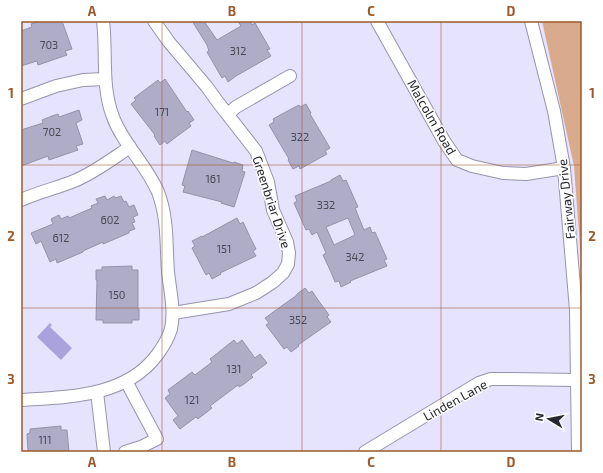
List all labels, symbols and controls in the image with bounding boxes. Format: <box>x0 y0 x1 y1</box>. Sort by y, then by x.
text: A <box>88 3 97 19</box>
text: B <box>228 3 236 19</box>
text: C <box>367 3 375 19</box>
text: D <box>507 3 516 19</box>
house number: 703 <box>40 38 58 51</box>
house number: 312 <box>230 44 246 57</box>
street label: Malcolm Road <box>404 77 460 157</box>
text: 1 <box>8 85 14 101</box>
text: 1 <box>589 85 595 101</box>
house number: 171 <box>155 105 169 118</box>
house number: 702 <box>43 125 61 138</box>
house number: 322 <box>291 130 309 143</box>
street label: Greenbriar Drive <box>249 154 295 250</box>
street label: Fairway Drive <box>554 158 578 240</box>
house number: 161 <box>205 172 221 185</box>
house number: 332 <box>317 198 335 211</box>
house number: 602 <box>100 213 120 226</box>
text: 2 <box>7 228 15 244</box>
text: 2 <box>588 228 596 244</box>
house number: 612 <box>53 231 69 244</box>
house number: 151 <box>217 242 231 255</box>
house number: 342 <box>345 250 365 263</box>
house number: 150 <box>109 288 125 301</box>
house number: 352 <box>289 313 307 326</box>
house number: 131 <box>227 362 241 375</box>
text: 3 <box>7 371 15 387</box>
text: 3 <box>588 371 596 387</box>
street label: Linden Lane <box>420 376 490 424</box>
house number: 121 <box>185 393 199 406</box>
north arrow <box>529 399 569 439</box>
text: N <box>532 412 546 422</box>
house number: 111 <box>38 433 52 446</box>
text: A <box>88 454 97 470</box>
text: B <box>228 454 236 470</box>
text: C <box>367 454 375 470</box>
text: D <box>507 454 516 470</box>

